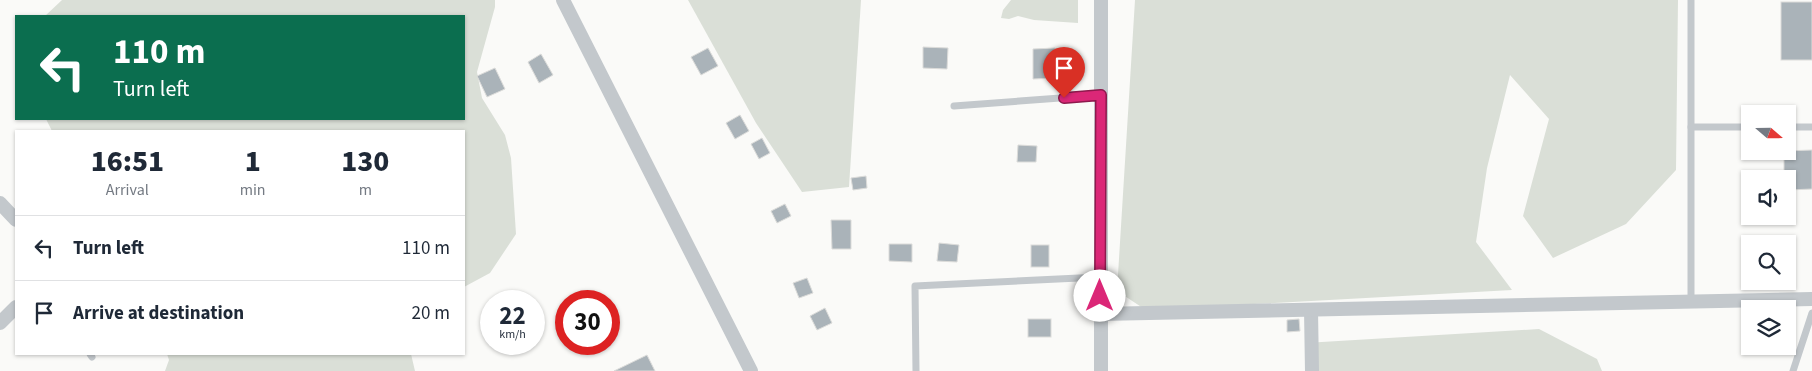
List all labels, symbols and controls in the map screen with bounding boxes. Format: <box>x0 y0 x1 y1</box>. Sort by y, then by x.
text: 110 m <box>113 27 205 77</box>
icon: left <box>30 35 95 100</box>
pin <box>1043 47 1085 98</box>
icon: arrive <box>1050 54 1078 82</box>
text: Turn left <box>113 73 189 105</box>
north arrow <box>1741 105 1796 160</box>
map controls <box>1741 105 1796 355</box>
text: 16:51 <box>91 140 164 183</box>
text: 1 <box>245 140 261 183</box>
text: 130 <box>341 140 389 183</box>
button: sound <box>1741 170 1796 225</box>
text: Arrival <box>106 179 149 201</box>
text: min <box>240 179 266 201</box>
text: m <box>359 179 372 201</box>
icon: left <box>30 234 58 262</box>
text: Turn left <box>73 235 144 262</box>
text: 110 m <box>402 235 450 262</box>
button: search <box>1741 235 1796 290</box>
position arrow <box>1073 269 1125 321</box>
speed limit sign: 30 <box>555 290 620 355</box>
text: 22 <box>499 298 526 334</box>
icon: arrive <box>30 299 58 327</box>
text: Arrive at destination <box>73 300 244 327</box>
text: 20 m <box>412 300 450 327</box>
button: layers <box>1741 300 1796 355</box>
text: km/h <box>499 326 526 343</box>

